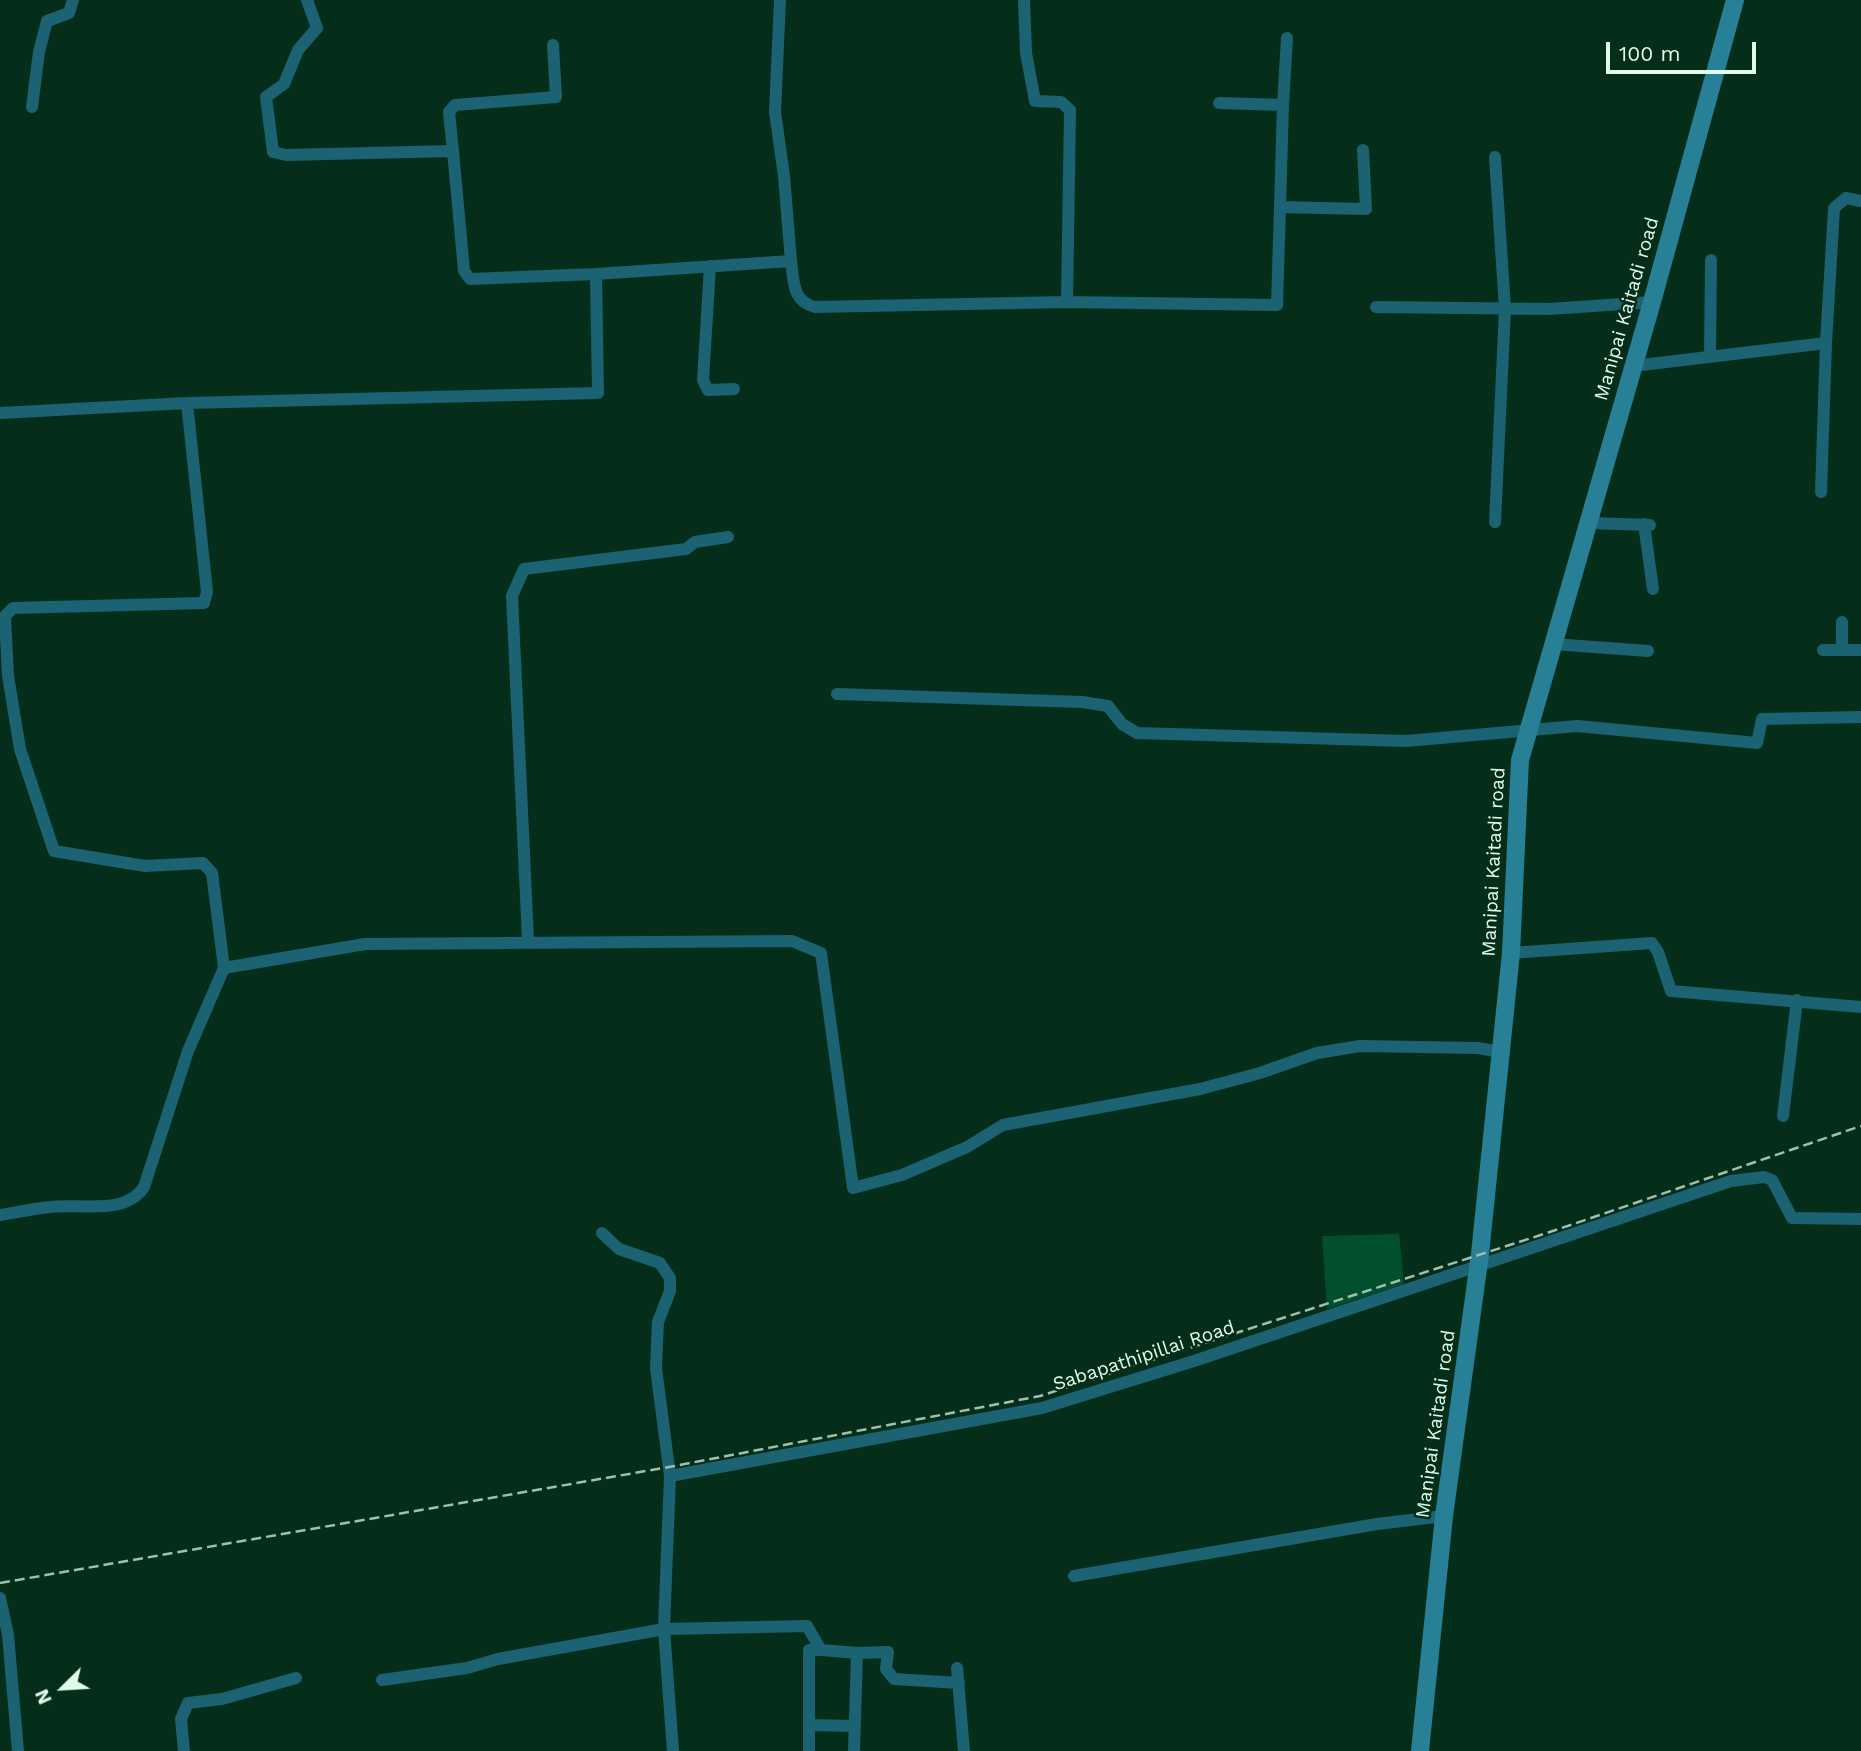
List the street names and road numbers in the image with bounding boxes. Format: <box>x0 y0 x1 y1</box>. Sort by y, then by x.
street label: Manipai Kaitadi road <box>1590 215 1664 403</box>
street label: Manipai Kaitadi road <box>1478 767 1510 957</box>
street label: Sabapathipillai Road <box>1050 1316 1238 1396</box>
street label: Manipai Kaitadi road <box>1412 1329 1460 1519</box>

